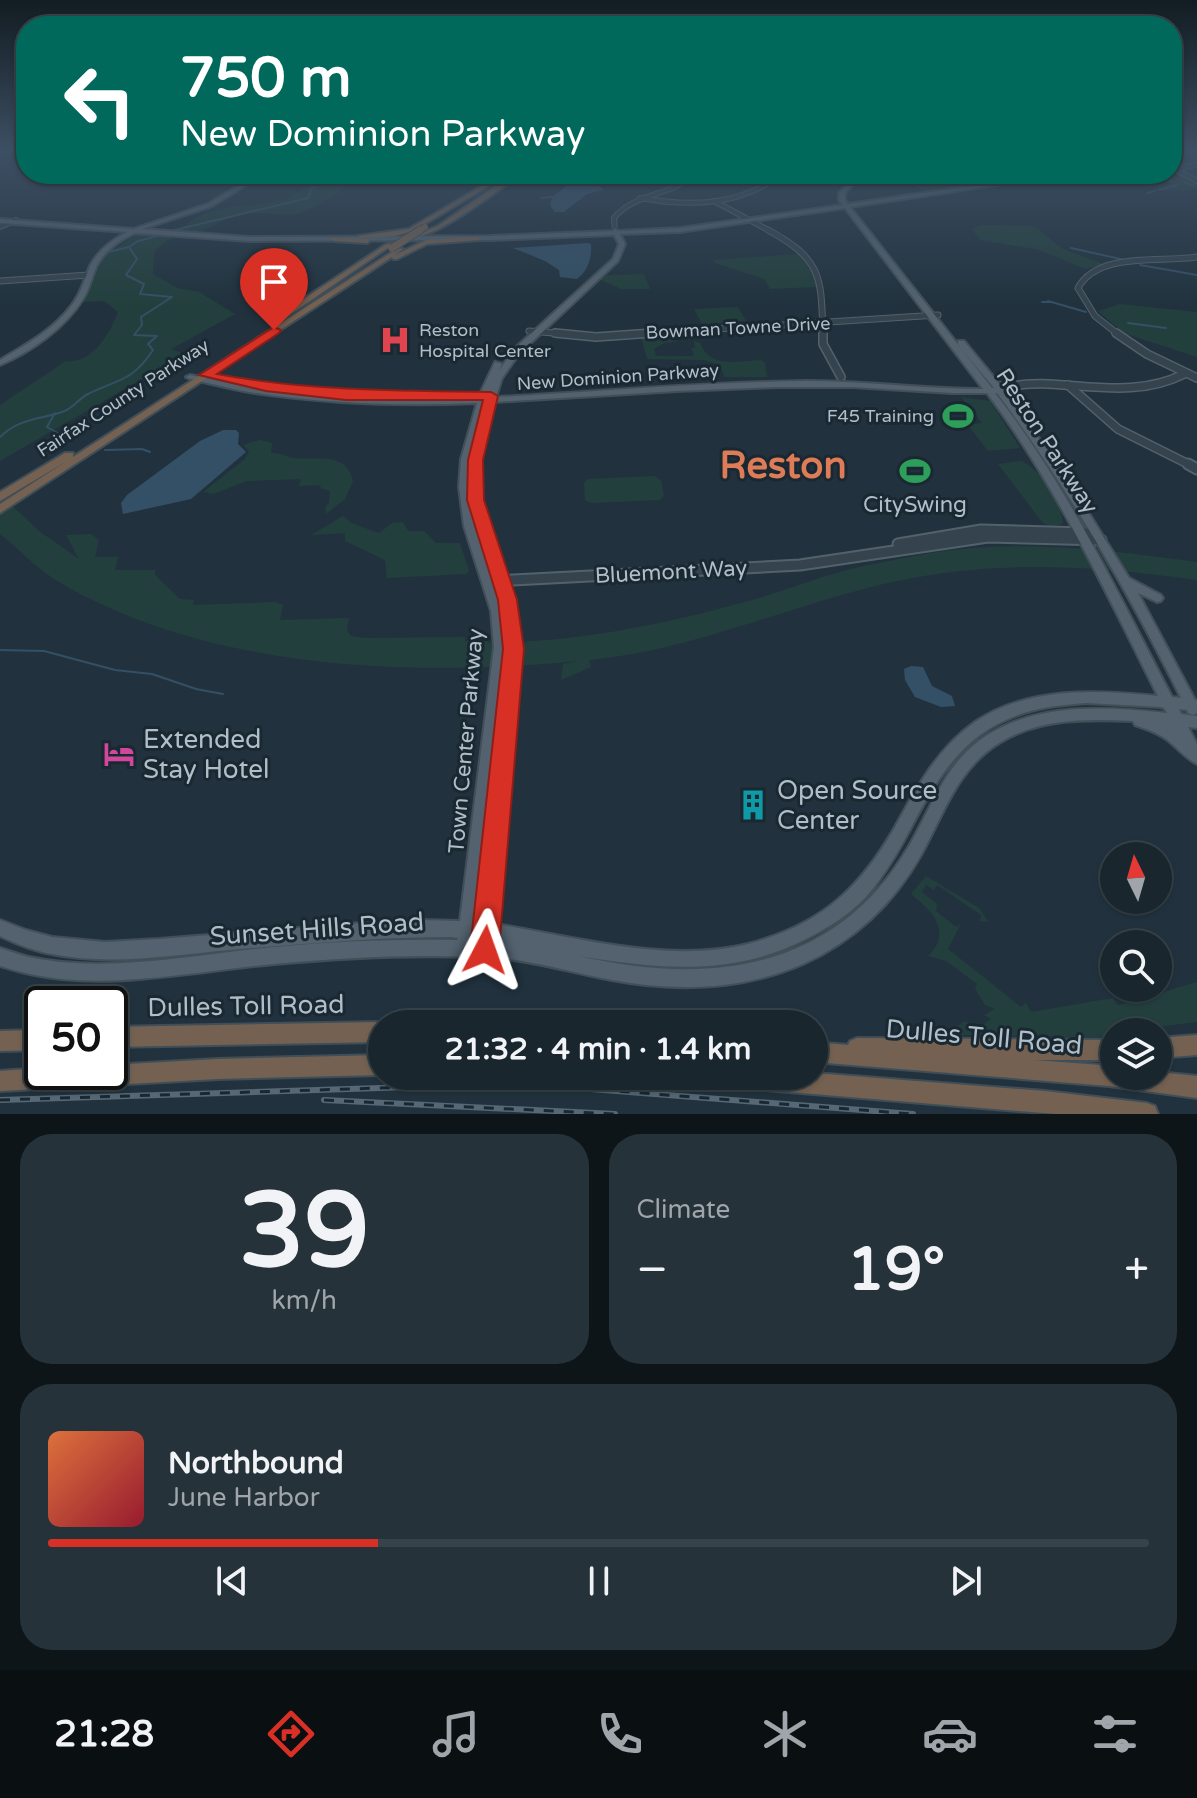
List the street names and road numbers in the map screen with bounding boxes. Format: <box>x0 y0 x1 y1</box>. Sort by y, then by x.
street label: Bowman Towne Drive <box>645 312 831 344</box>
street label: Fairfax County Parkway <box>33 334 213 462</box>
street label: New Dominion Parkway <box>516 359 720 395</box>
street label: Reston Parkway <box>990 364 1104 519</box>
street label: Bluemont Way <box>594 555 748 589</box>
street label: Town Center Parkway <box>443 627 489 854</box>
street label: Sunset Hills Road <box>209 906 425 952</box>
street label: Dulles Toll Road <box>147 989 345 1023</box>
street label: Dulles Toll Road <box>884 1013 1084 1061</box>

